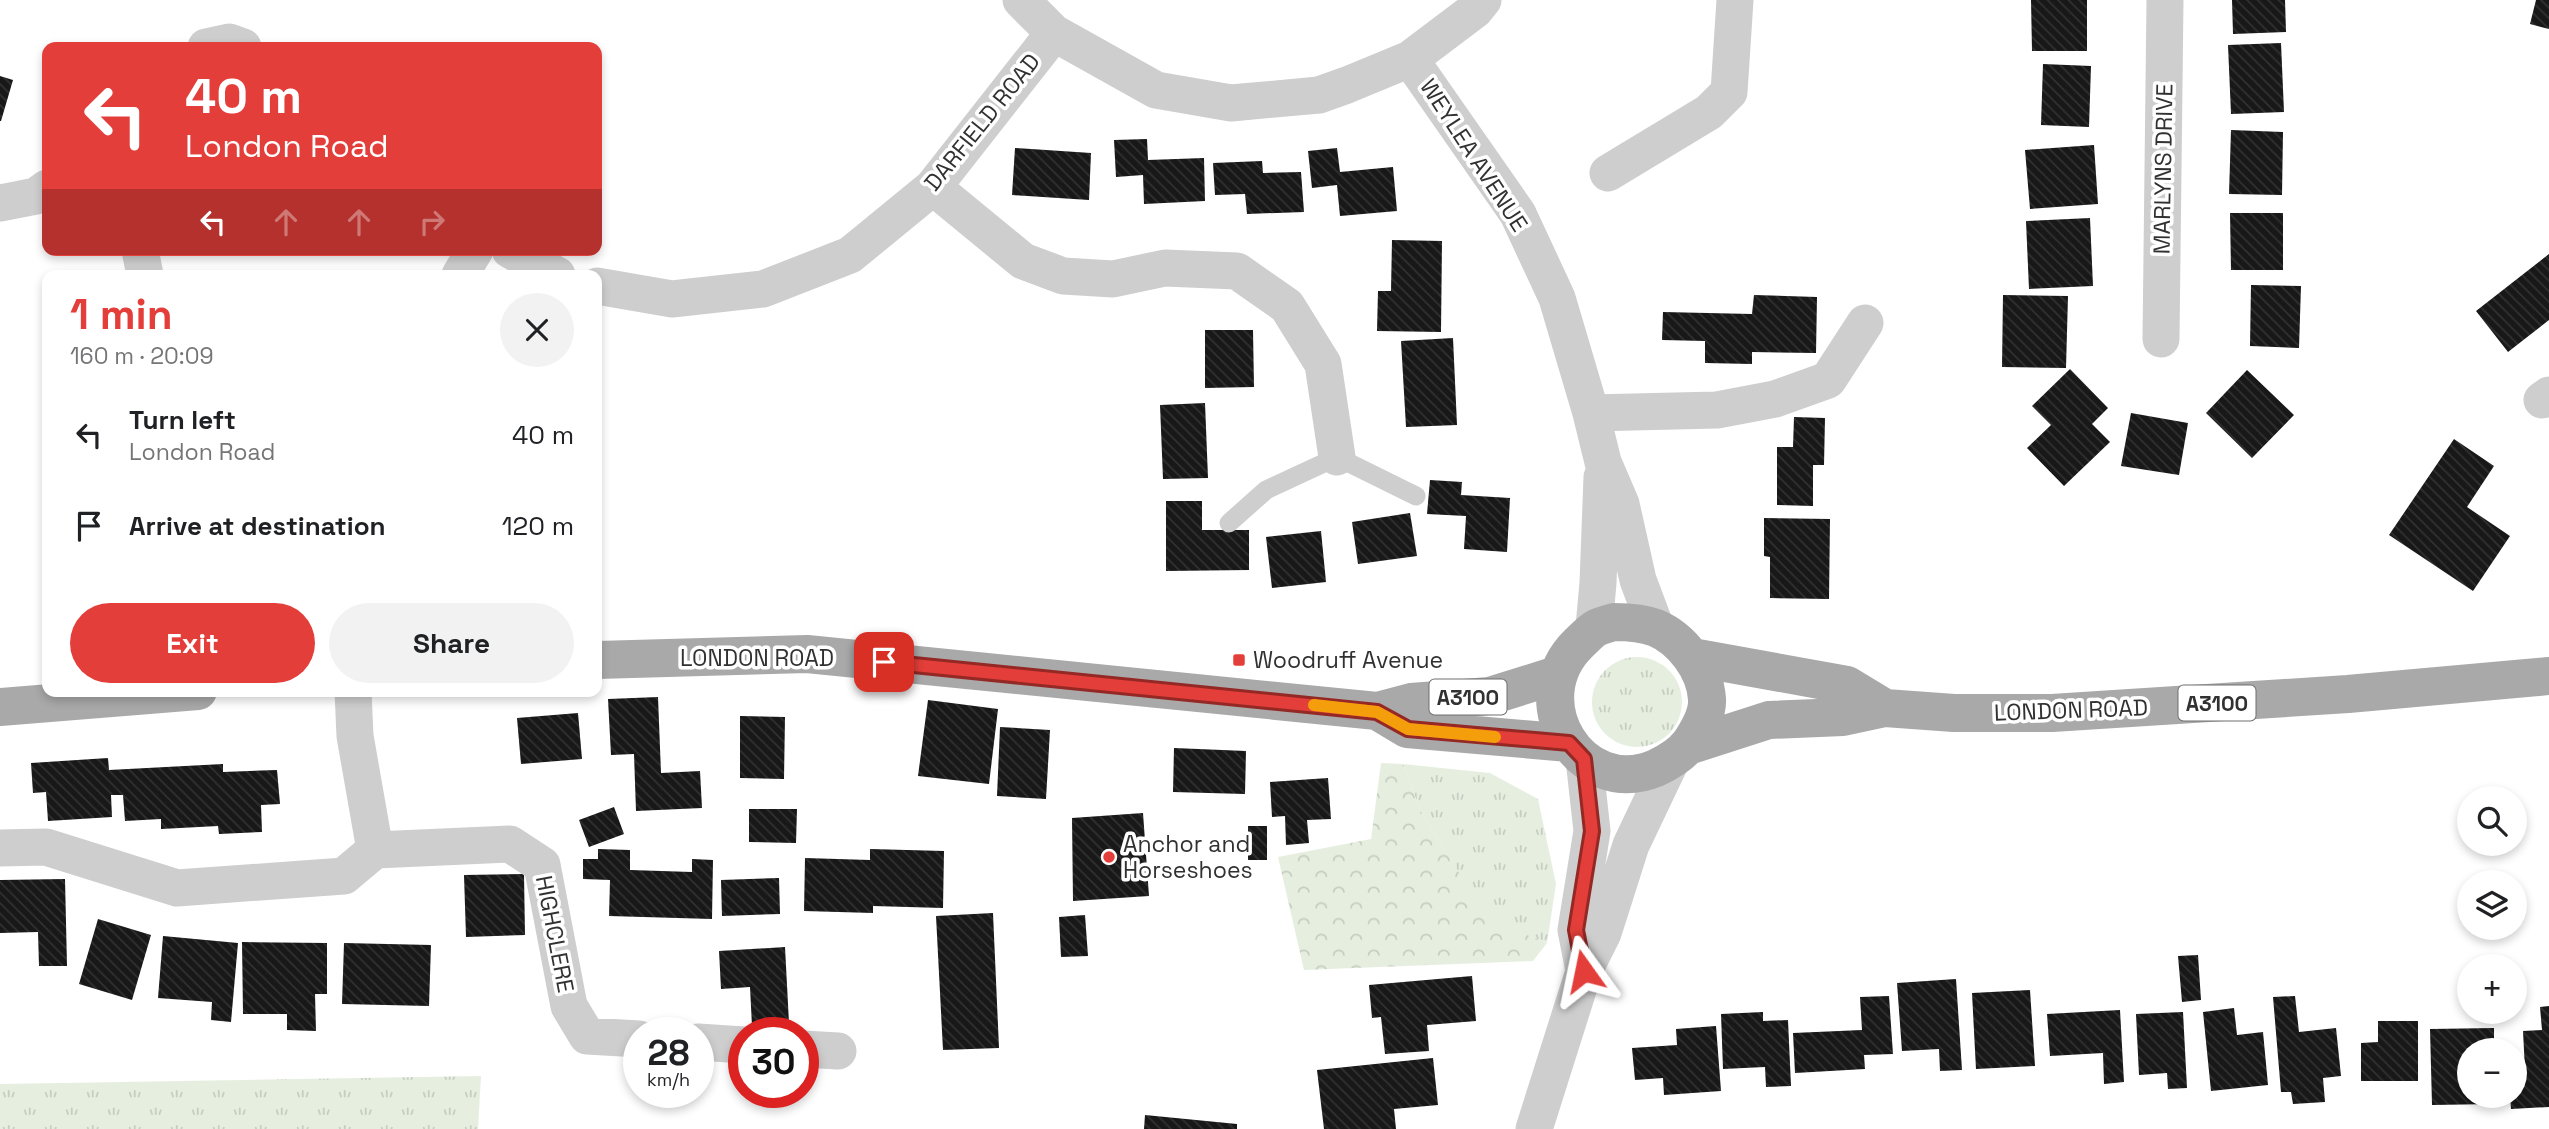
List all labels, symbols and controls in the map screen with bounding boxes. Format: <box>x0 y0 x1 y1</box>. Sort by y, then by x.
street label: DARFIELD ROAD <box>917 47 1047 197</box>
text: 40 m <box>185 65 302 127</box>
icon: left <box>70 70 161 161</box>
street label: WEYLEA AVENUE <box>1413 73 1535 237</box>
street label: MARLYNS DRIVE <box>2147 83 2179 255</box>
text: London Road <box>185 126 389 166</box>
icon: left <box>194 203 232 241</box>
icon: ahead <box>267 203 305 241</box>
icon: ahead <box>340 203 378 241</box>
icon: right <box>413 203 451 241</box>
text: 1 min <box>70 288 173 341</box>
button: close <box>500 293 574 367</box>
text: 160 m · 20:09 <box>70 341 214 371</box>
text: Turn left <box>129 403 236 437</box>
icon: left <box>70 416 108 454</box>
text: 40 m <box>512 418 574 452</box>
text: London Road <box>129 437 275 467</box>
icon: arrive <box>70 507 108 545</box>
text: Arrive at destination <box>129 509 386 543</box>
text: 120 m <box>502 509 574 543</box>
button: Exit <box>70 603 315 683</box>
button: Share <box>329 603 574 683</box>
pin <box>854 632 914 692</box>
street label: LONDON ROAD <box>680 643 834 673</box>
icon: arrive <box>865 643 903 681</box>
place label: Woodruff Avenue <box>1253 645 1443 675</box>
marker: Woodruff Avenue <box>1231 652 1247 668</box>
road number: A3100 <box>1430 680 1506 714</box>
road number: A3100 <box>2178 686 2256 720</box>
street label: LONDON ROAD <box>1994 692 2148 728</box>
map controls <box>2457 786 2527 1108</box>
button: search <box>2457 786 2527 856</box>
place label: Anchor and Horseshoes <box>1123 829 1253 885</box>
marker: Anchor and Horseshoes <box>1101 849 1117 865</box>
button: layers <box>2457 870 2527 940</box>
street label: HIGHCLERE <box>529 873 581 995</box>
position arrow <box>1547 934 1621 1008</box>
button: + <box>2457 954 2527 1024</box>
speed limit sign: 30 <box>728 1017 819 1108</box>
text: 28 <box>648 1031 689 1075</box>
button: − <box>2457 1038 2527 1108</box>
text: km/h <box>647 1068 690 1091</box>

